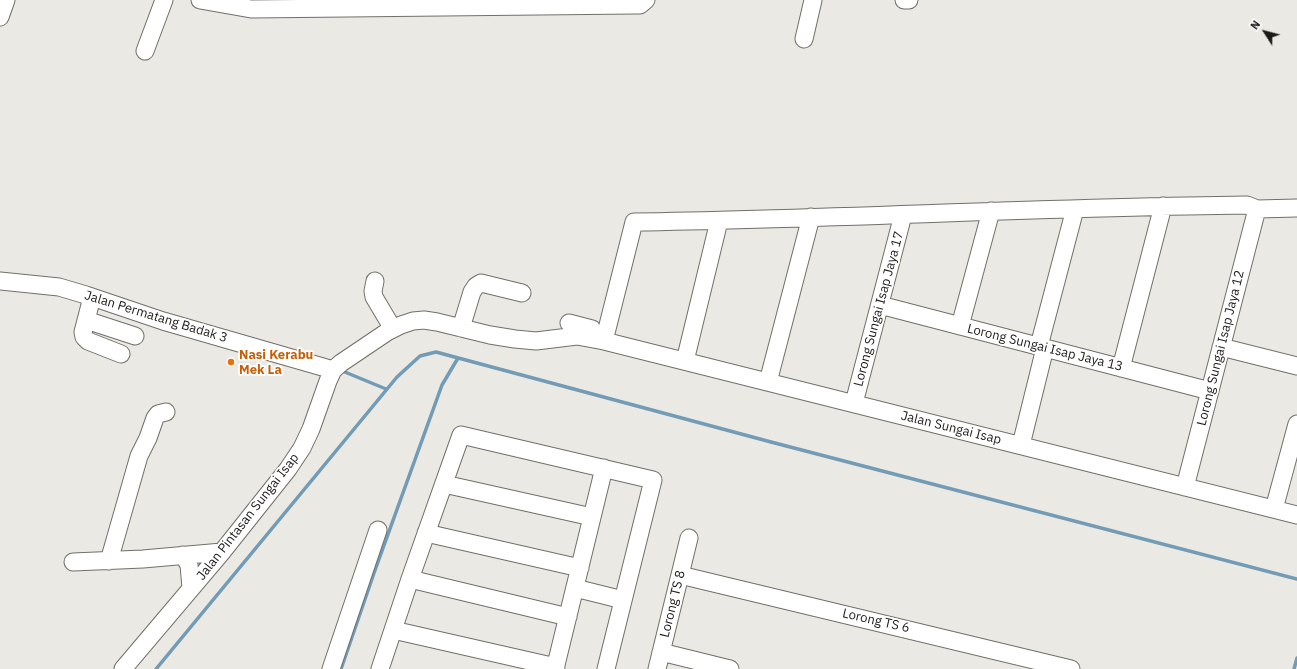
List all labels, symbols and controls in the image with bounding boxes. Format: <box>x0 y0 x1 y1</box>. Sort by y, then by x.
north arrow <box>1245 12 1285 52</box>
text: N <box>1247 18 1263 32</box>
street label: Lorong Sungai Isap Jaya 17 <box>851 230 907 388</box>
street label: Lorong Sungai Isap Jaya 12 <box>1194 269 1248 427</box>
street label: Jalan Permatang Badak 3 <box>83 288 229 346</box>
street label: Lorong Sungai Isap Jaya 13 <box>966 321 1124 375</box>
place label: Nasi Kerabu Mek La <box>239 347 313 378</box>
marker: Nasi Kerabu Mek La <box>226 357 236 367</box>
street label: Jalan Sungai Isap <box>899 408 1003 448</box>
street label: Jalan Pintasan Sungai Isap <box>194 450 302 584</box>
street label: Lorong TS 8 <box>657 569 689 639</box>
street label: Lorong TS 6 <box>841 606 911 636</box>

